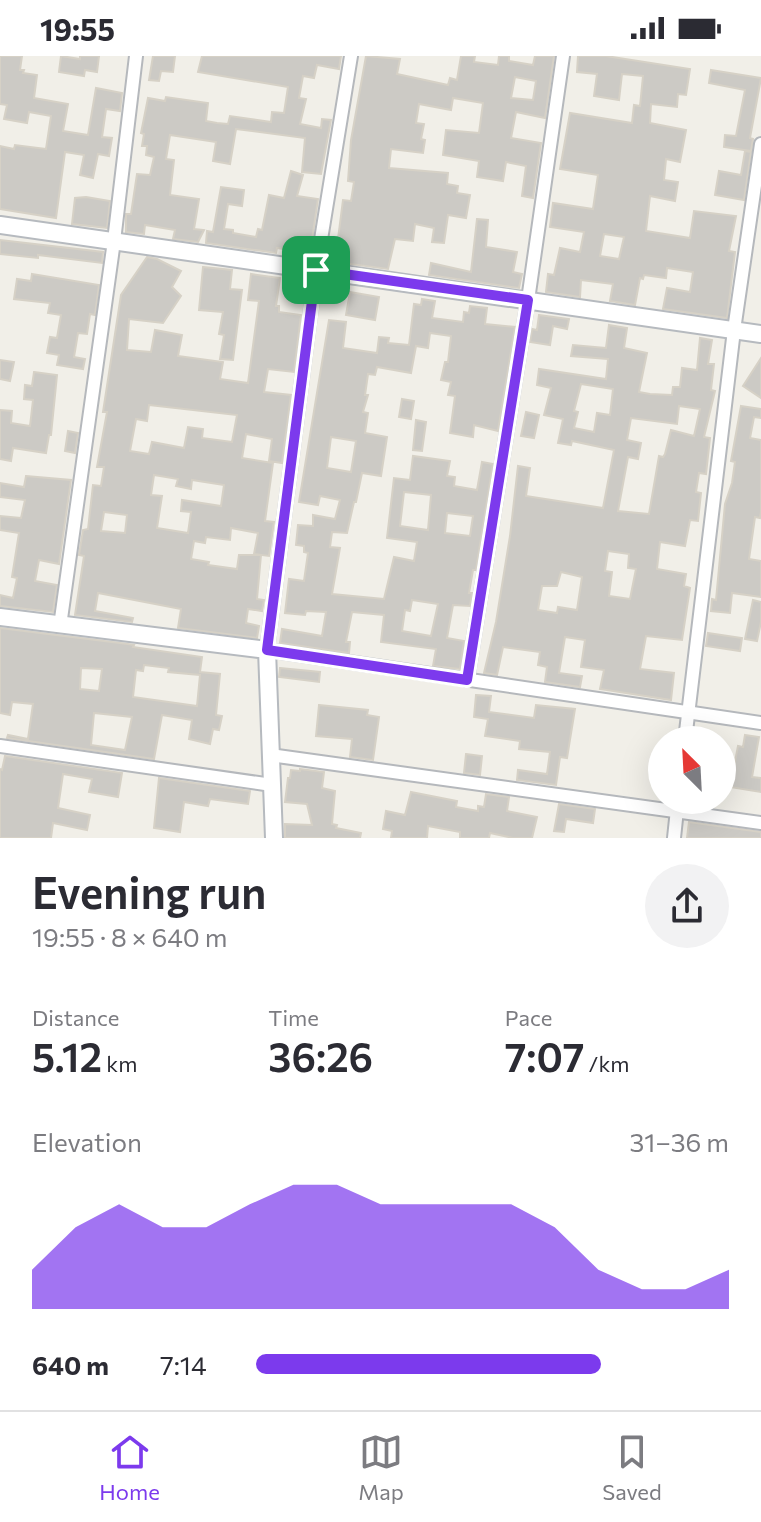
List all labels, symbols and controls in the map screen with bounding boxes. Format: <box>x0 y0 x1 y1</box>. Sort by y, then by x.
text: 19:55 <box>40 10 115 47</box>
pin <box>282 236 350 304</box>
icon: arrive <box>294 248 338 292</box>
north arrow <box>648 726 736 814</box>
map controls <box>648 726 736 814</box>
text: Evening run <box>32 864 266 918</box>
button: share <box>645 864 729 948</box>
text: 19:55 · 8 × 640 m <box>32 921 227 952</box>
text: Distance <box>32 1004 119 1031</box>
text: Time <box>268 1004 319 1031</box>
text: Pace <box>505 1004 552 1031</box>
text: 5.12 <box>32 1031 102 1080</box>
text: 36:26 <box>268 1031 373 1080</box>
text: 7:07 <box>505 1031 584 1080</box>
text: km <box>102 1050 138 1077</box>
text: /km <box>584 1050 630 1077</box>
text: Elevation <box>32 1126 142 1157</box>
text: 31–36 m <box>629 1126 729 1157</box>
text: 640 m <box>32 1349 109 1380</box>
text: 7:14 <box>160 1349 207 1380</box>
tab: Home <box>99 1430 160 1505</box>
tab: Map <box>358 1430 404 1505</box>
tab: Saved <box>602 1430 662 1505</box>

